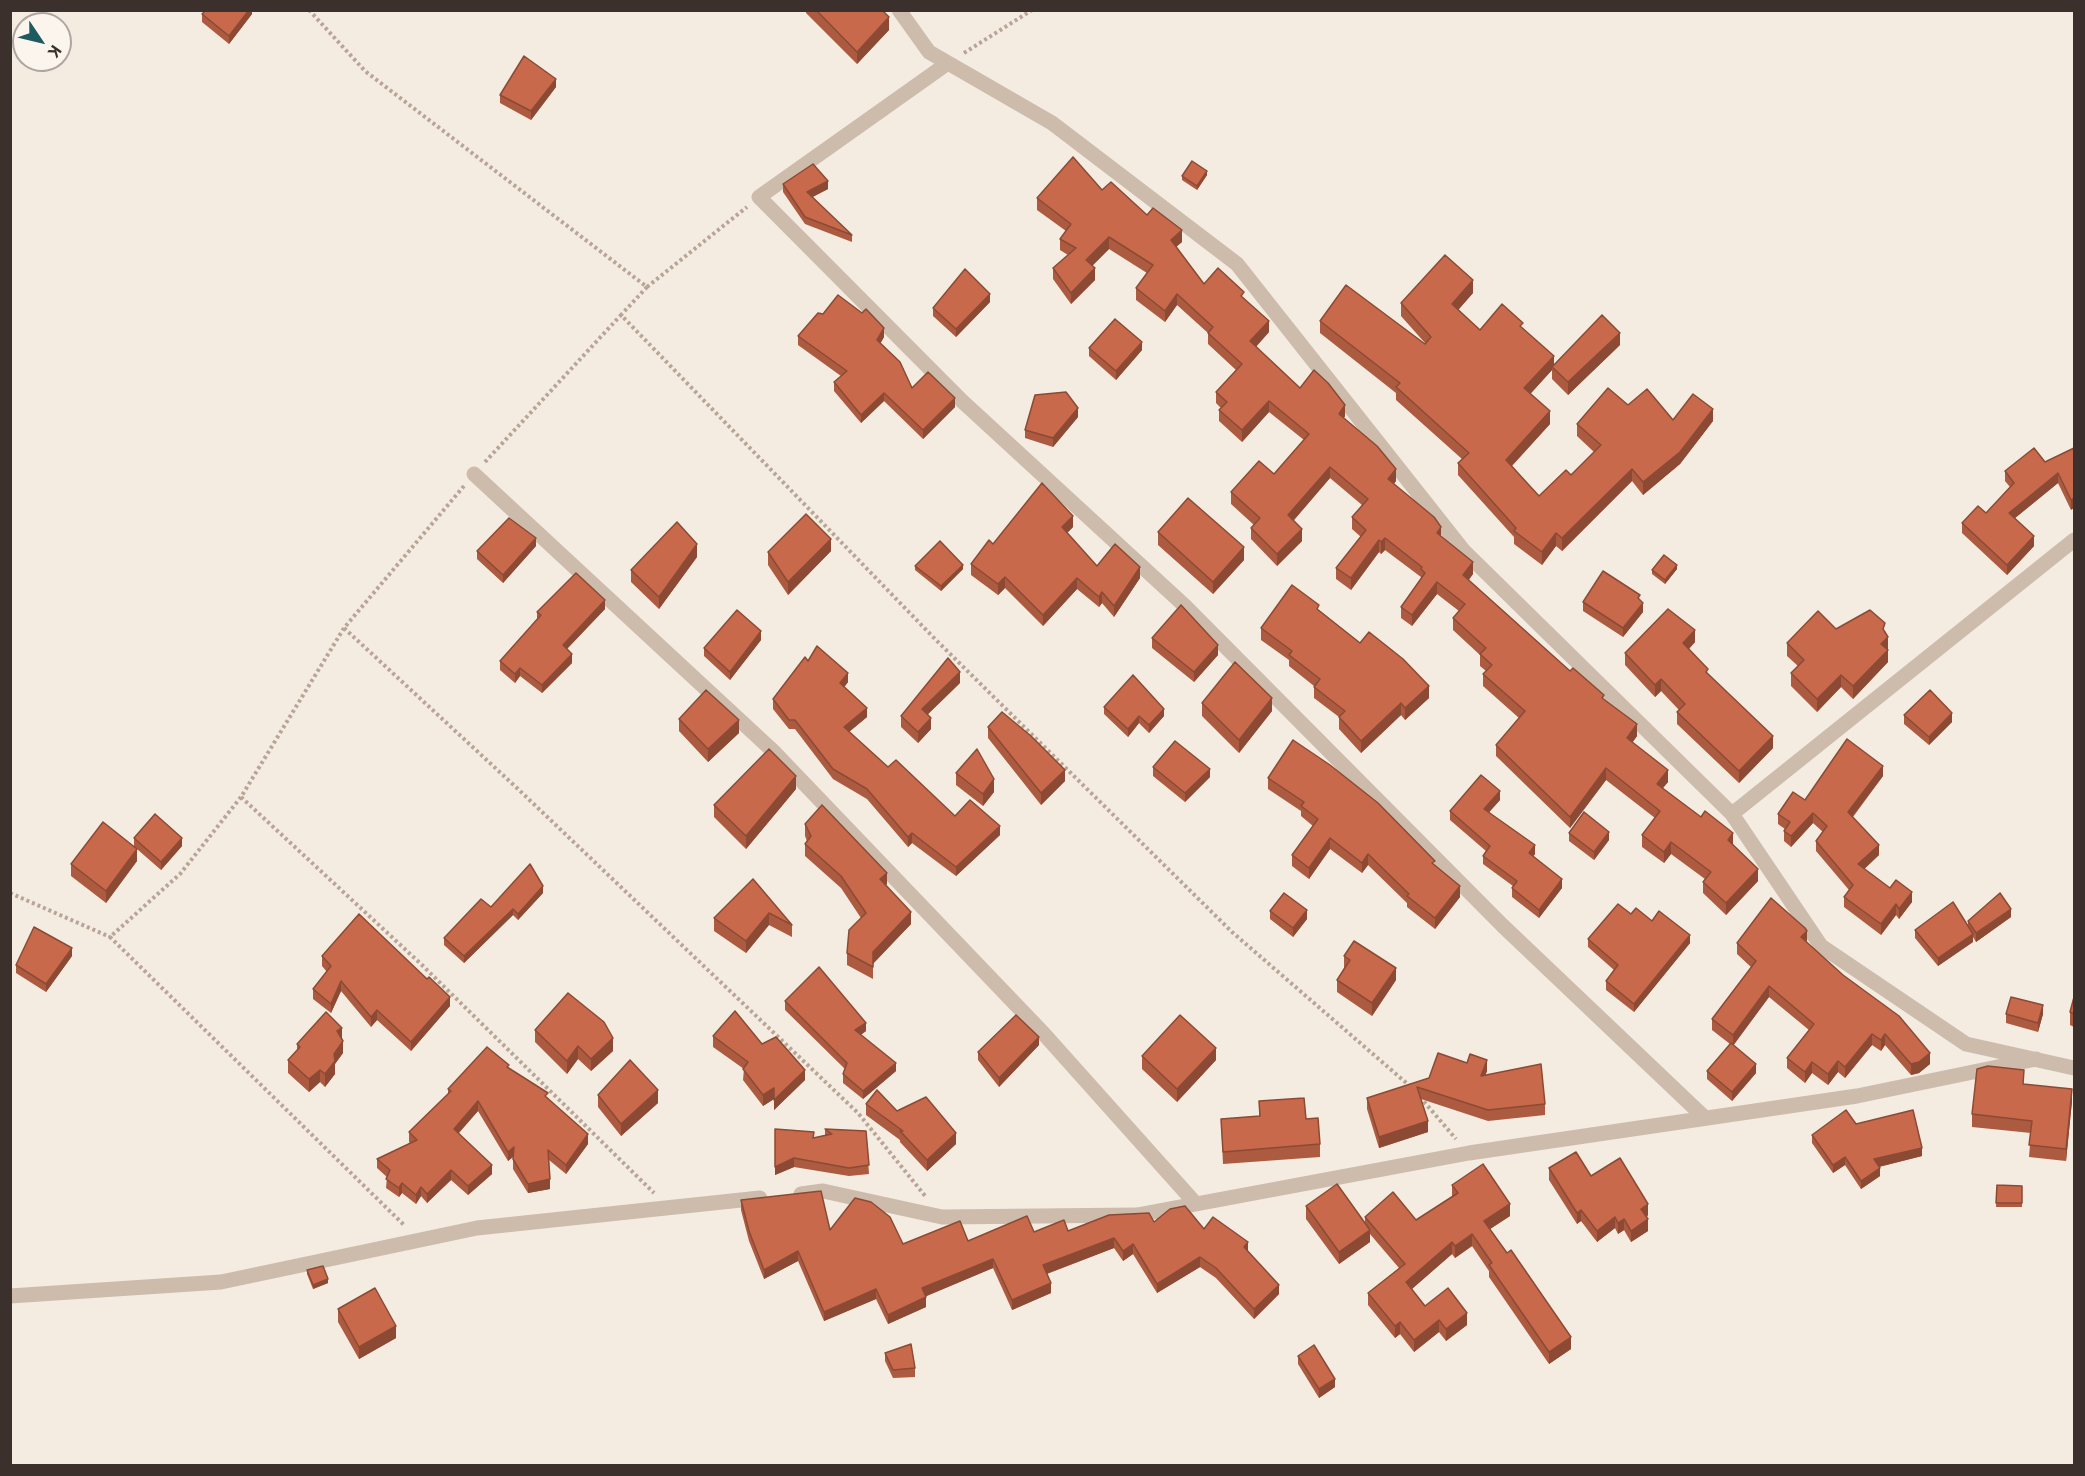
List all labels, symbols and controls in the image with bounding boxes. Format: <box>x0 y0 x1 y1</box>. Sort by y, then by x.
north arrow <box>12 12 72 72</box>
text: K <box>43 41 67 62</box>

